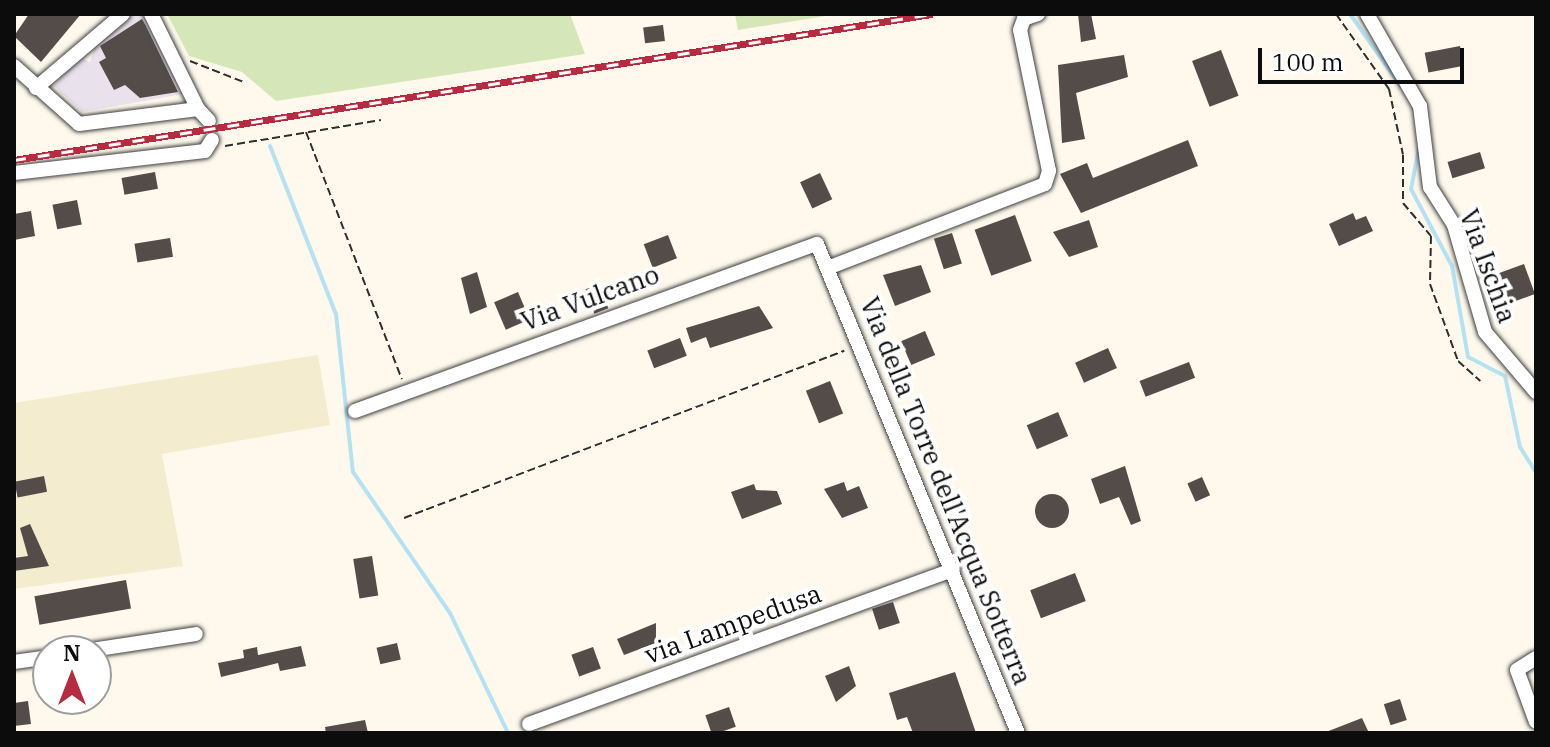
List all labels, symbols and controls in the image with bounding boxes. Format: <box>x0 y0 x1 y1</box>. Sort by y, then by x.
scale bar <box>1262 32 1468 82</box>
text: 100 m <box>1272 46 1344 78</box>
street label: Via Ischia <box>1453 205 1523 327</box>
street label: Via Vulcano <box>517 259 663 337</box>
street label: Via della Torre dell'Acqua Sotterra <box>854 293 1038 689</box>
street label: via Lampedusa <box>640 578 826 670</box>
north arrow <box>32 635 112 715</box>
text: N <box>63 638 81 667</box>

